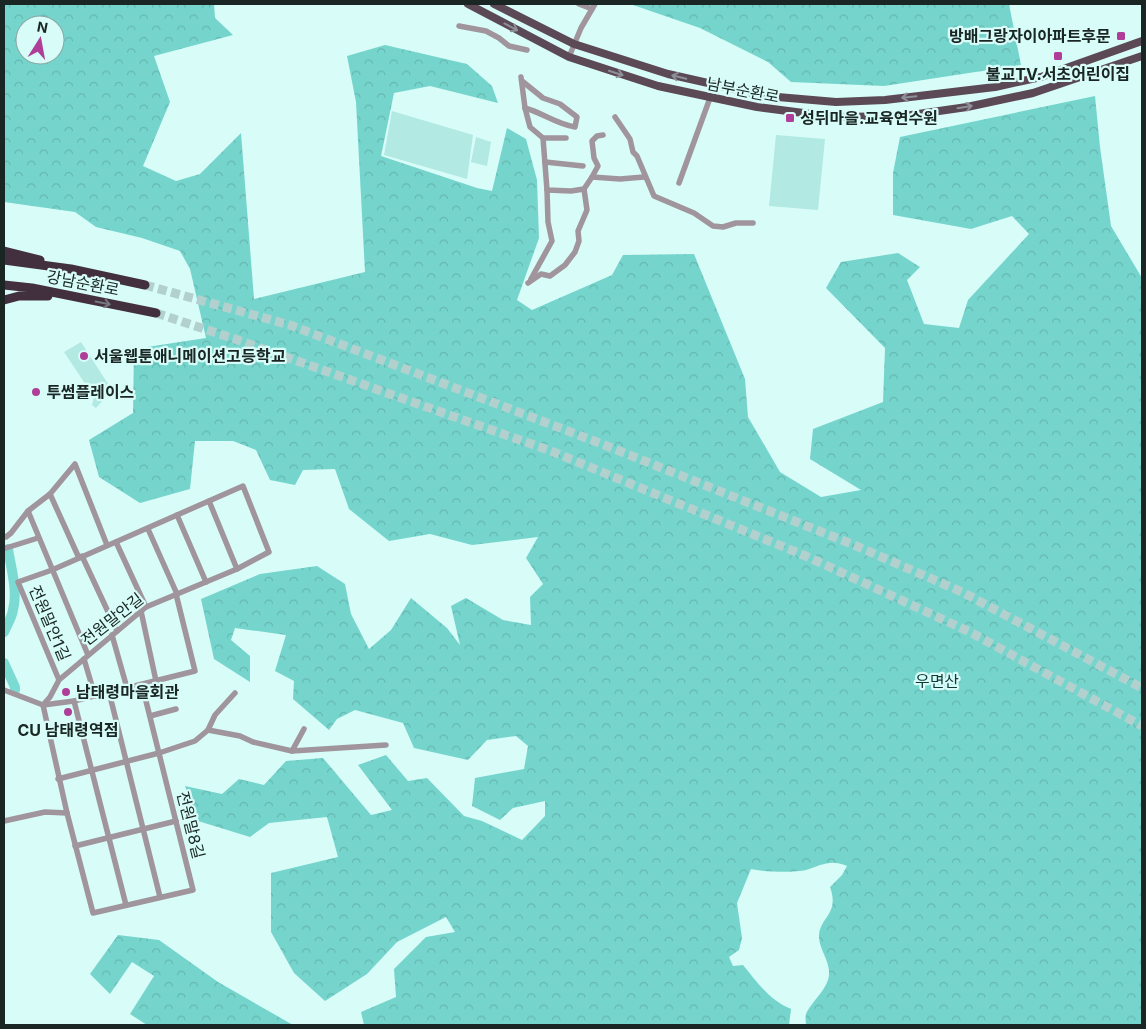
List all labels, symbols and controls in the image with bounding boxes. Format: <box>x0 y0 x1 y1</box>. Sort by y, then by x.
north arrow <box>15 15 65 65</box>
text: N <box>36 17 49 36</box>
one-way arrow <box>503 23 518 32</box>
place label: 방배그랑자이아파트후문 <box>949 26 1111 46</box>
marker: 방배그랑자이아파트후문 <box>1115 30 1127 42</box>
marker: 불교TV.서초어린이집 <box>1052 50 1064 62</box>
place label: 불교TV.서초어린이집 <box>986 64 1130 84</box>
one-way arrow <box>607 68 623 78</box>
one-way arrow <box>672 72 688 81</box>
street label: 남부순환로 <box>705 73 781 107</box>
one-way arrow <box>901 92 917 102</box>
one-way arrow <box>957 102 973 112</box>
place label: 성뒤마을.교육연수원 <box>800 108 938 128</box>
marker: 성뒤마을.교육연수원 <box>784 112 796 124</box>
street label: 강남순환로 <box>45 266 121 300</box>
one-way arrow <box>95 298 111 308</box>
place label: 서울웹툰애니메이션고등학교 <box>94 346 286 366</box>
marker: 서울웹툰애니메이션고등학교 <box>78 350 90 362</box>
place label: 투썸플레이스 <box>46 382 135 402</box>
marker: 투썸플레이스 <box>30 386 42 398</box>
street label: 전원말안1길 <box>25 582 75 664</box>
street label: 전원말안길 <box>77 588 147 650</box>
park label: 우면산 <box>915 671 959 691</box>
place label: 남태령마을회관 <box>76 682 179 702</box>
marker: 남태령마을회관 <box>60 686 72 698</box>
marker: CU 남태령역점 <box>62 706 74 718</box>
place label: CU 남태령역점 <box>18 720 118 740</box>
street label: 전원말8길 <box>173 789 209 861</box>

